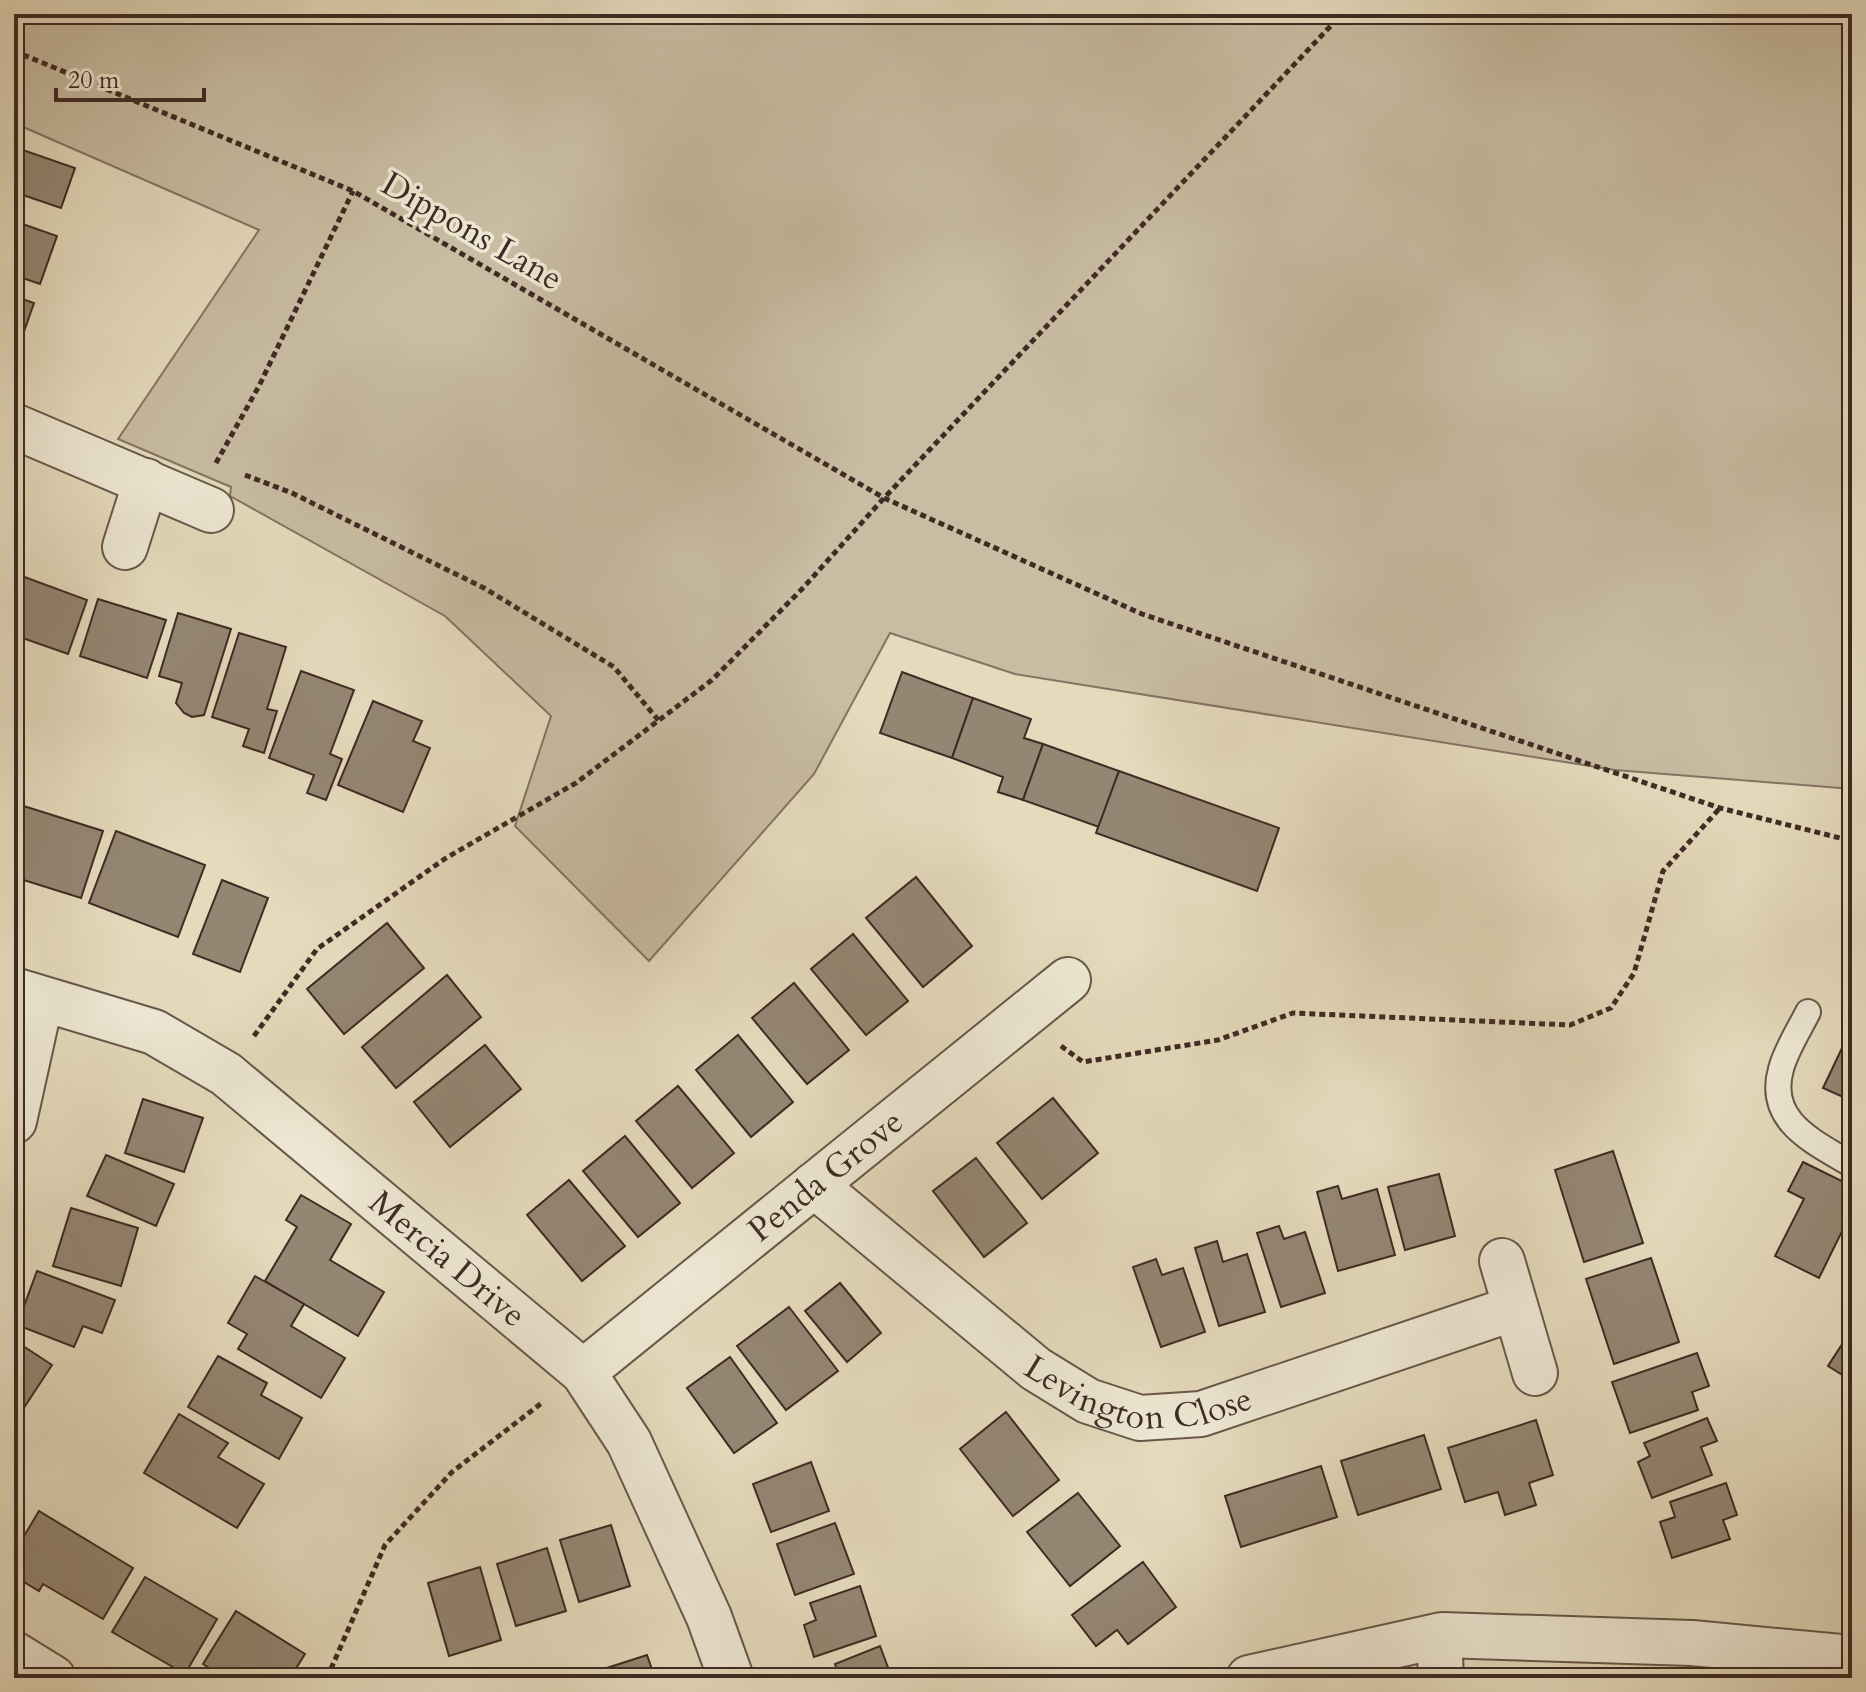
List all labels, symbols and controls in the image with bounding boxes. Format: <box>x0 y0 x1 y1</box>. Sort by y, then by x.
scale bar <box>56 52 204 102</box>
text: 20 m <box>68 64 120 97</box>
street label: Dippons Lane <box>373 161 571 301</box>
street label: Penda Grove <box>738 1099 913 1253</box>
street label: Mercia Drive <box>359 1180 536 1338</box>
street label: Levington Close <box>1016 1344 1258 1441</box>

